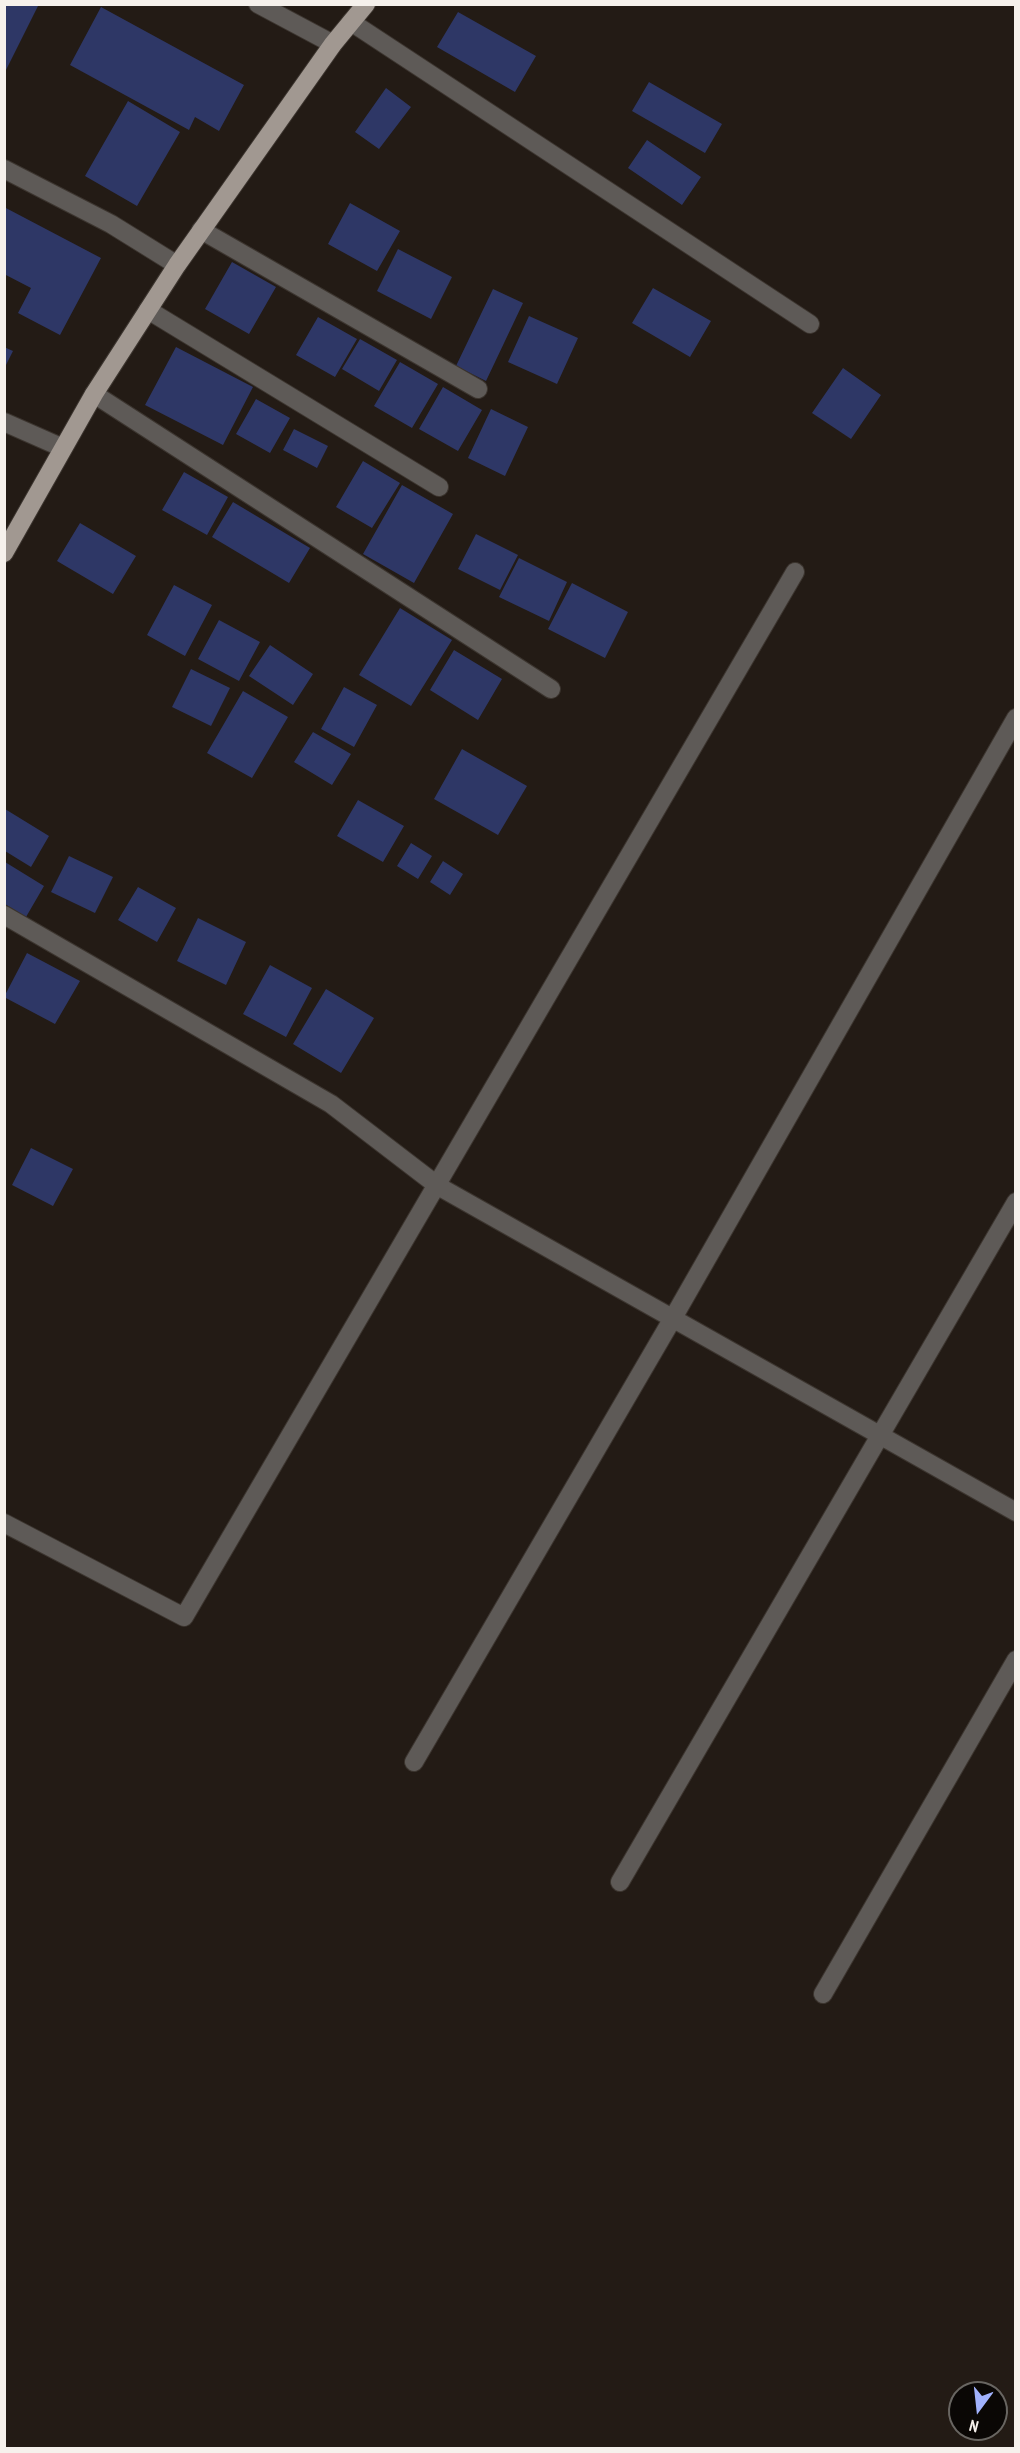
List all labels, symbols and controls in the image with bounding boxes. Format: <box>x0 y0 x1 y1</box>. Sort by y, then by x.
north arrow <box>948 2381 1008 2441</box>
text: N <box>967 2416 981 2437</box>

